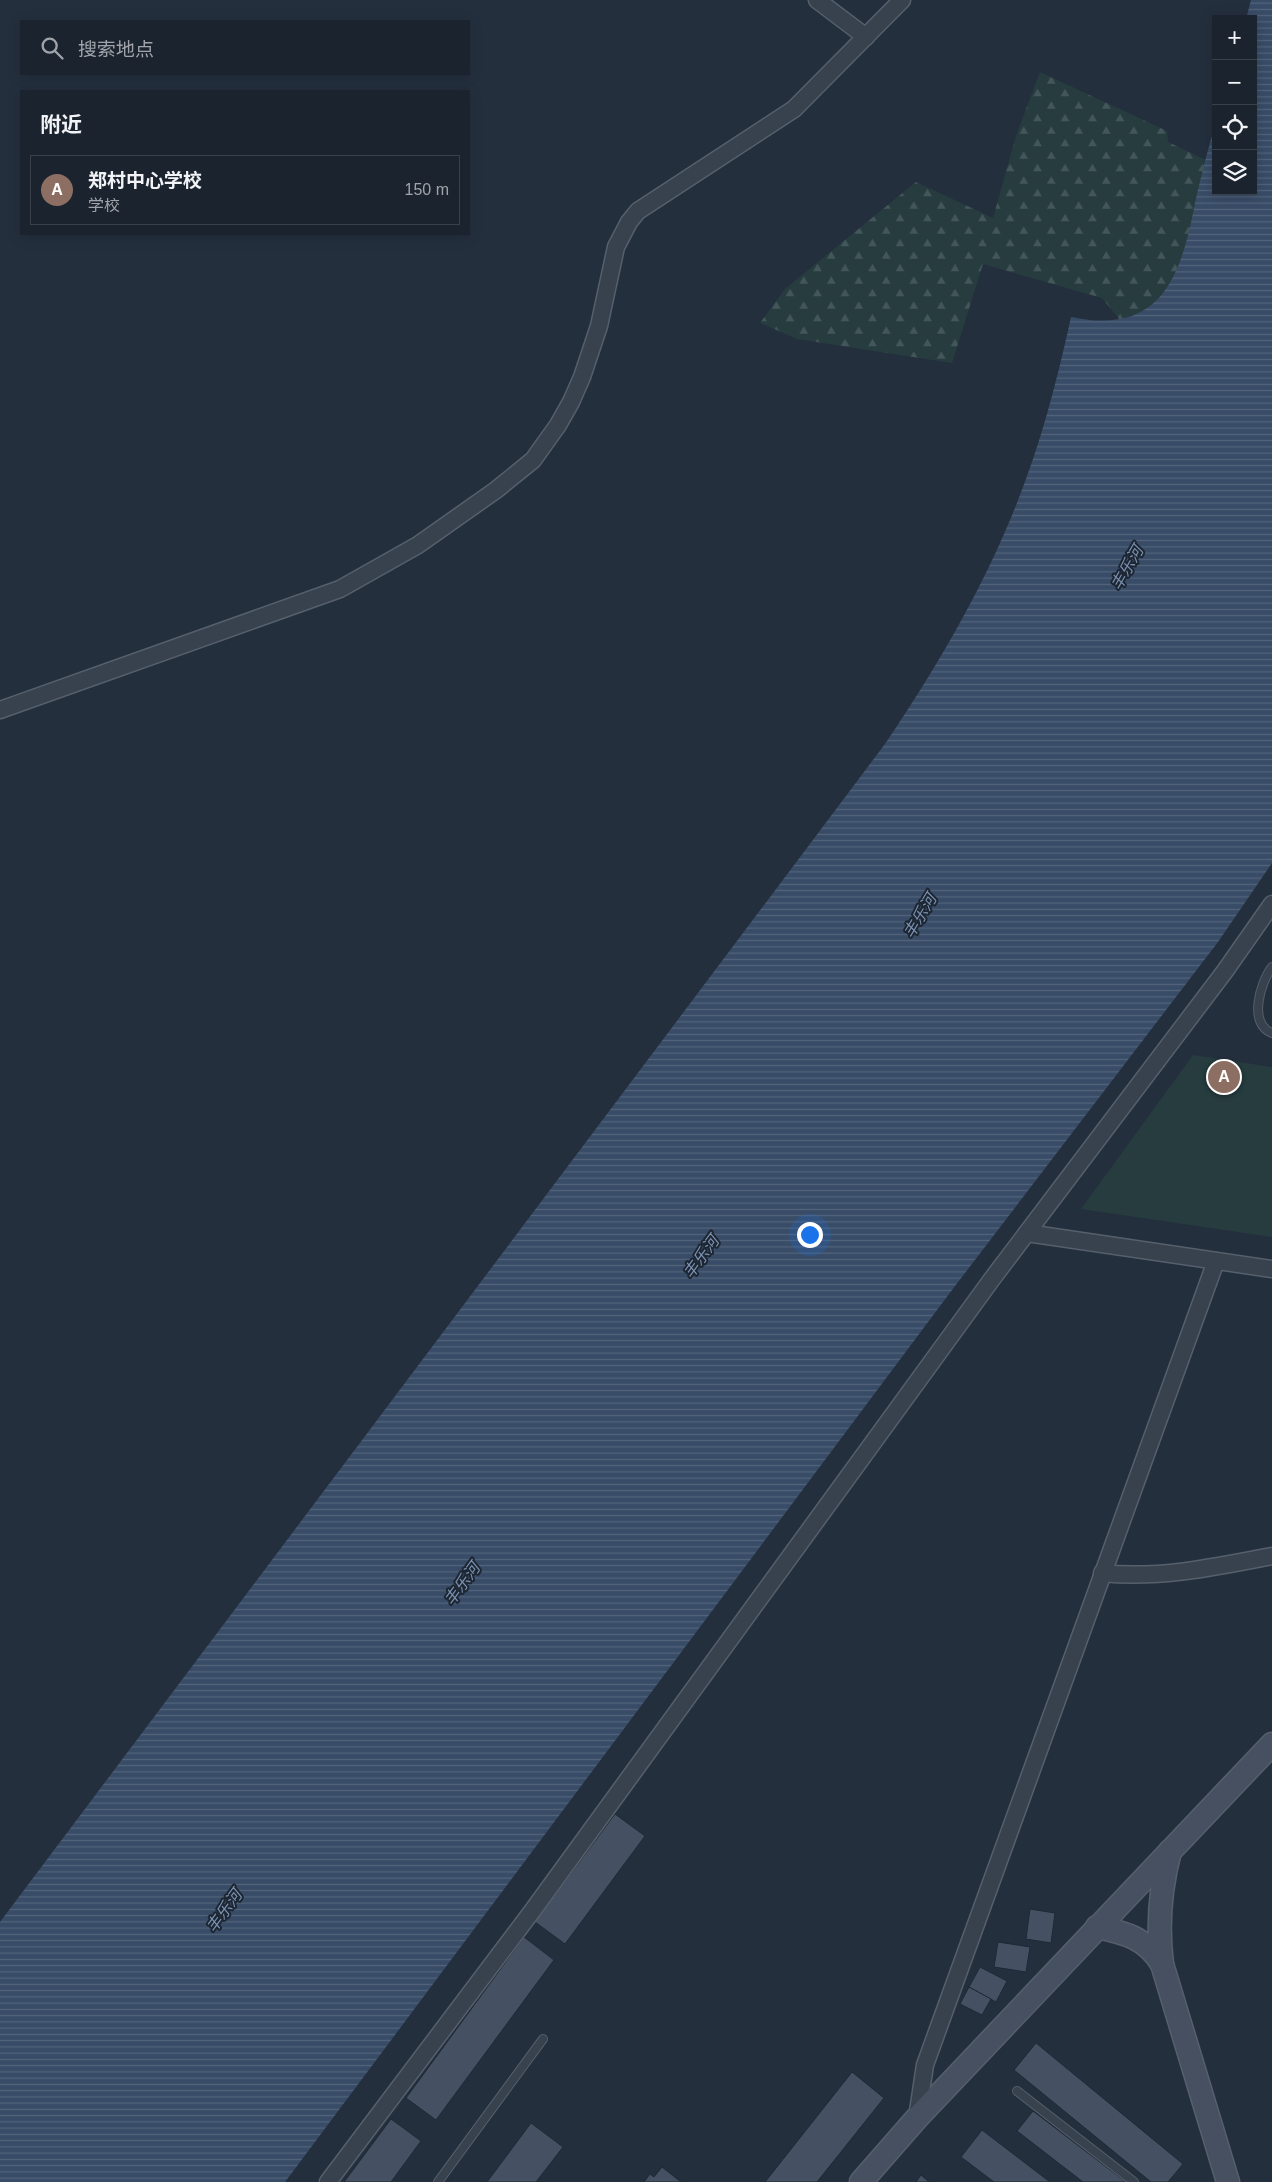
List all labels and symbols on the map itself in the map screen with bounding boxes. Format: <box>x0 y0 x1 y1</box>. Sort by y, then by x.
water label: 丰乐河 <box>1108 540 1148 593</box>
water label: 丰乐河 <box>900 888 941 941</box>
pin: A <box>1208 1058 1240 1096</box>
your location <box>797 1222 823 1248</box>
water label: 丰乐河 <box>680 1230 724 1281</box>
water label: 丰乐河 <box>441 1557 485 1608</box>
water label: 丰乐河 <box>203 1884 247 1935</box>

